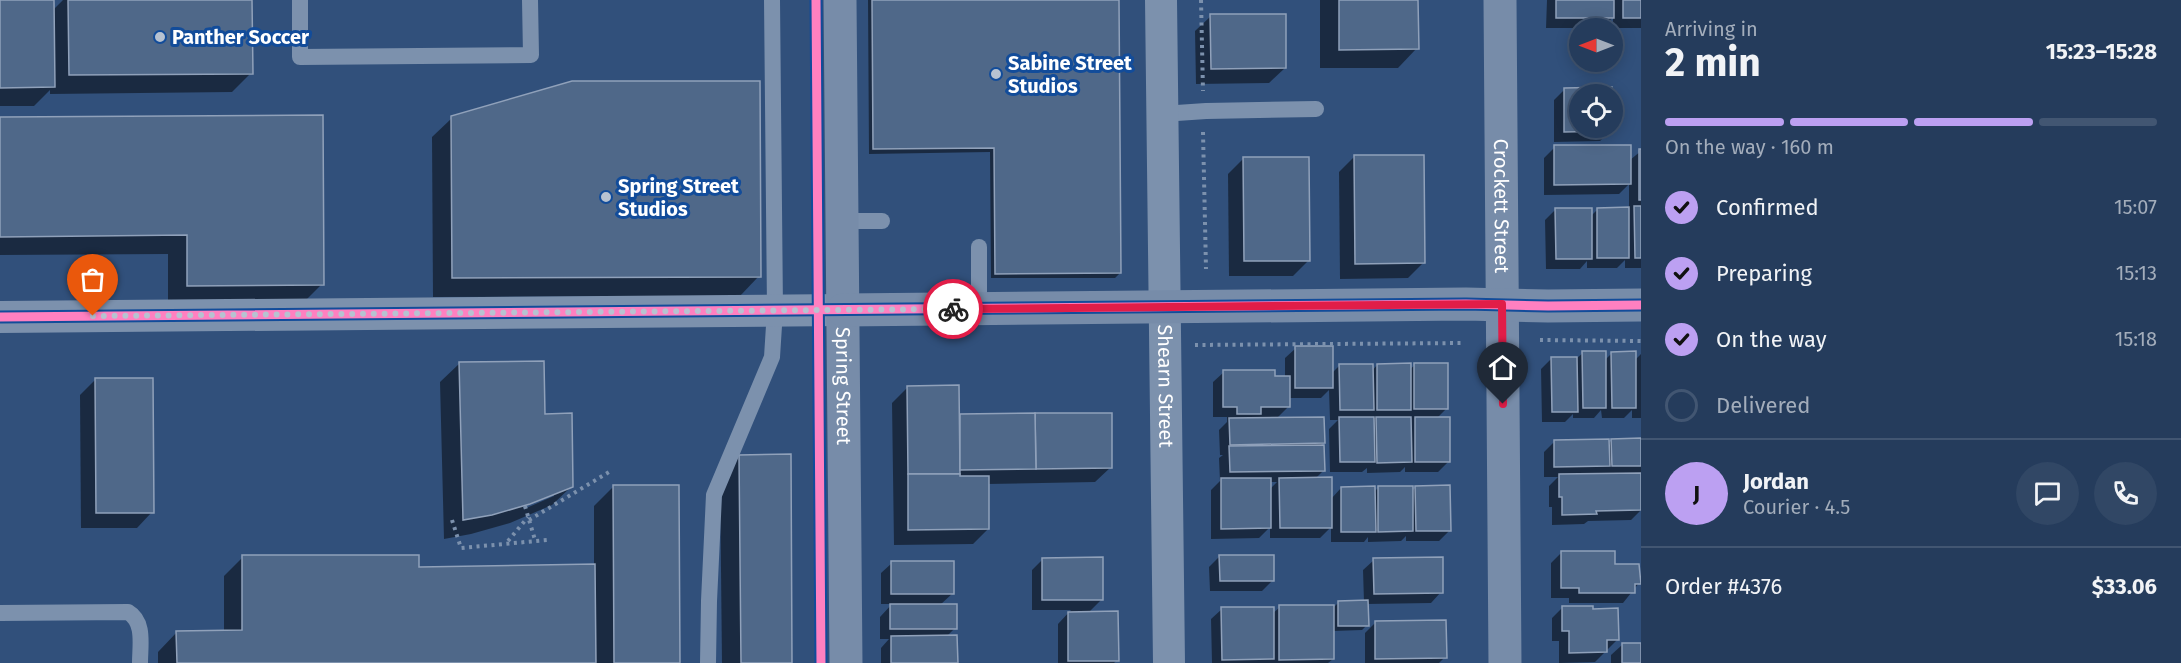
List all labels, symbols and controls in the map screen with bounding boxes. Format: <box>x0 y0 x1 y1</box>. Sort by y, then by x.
text: Arriving in <box>1665 17 1758 41</box>
north arrow <box>1569 18 1623 72</box>
map controls <box>1569 18 1623 138</box>
place label: Panther Soccer <box>172 25 310 49</box>
marker: Panther Soccer <box>153 30 167 44</box>
text: 15:23–15:28 <box>2046 38 2157 65</box>
text: 2 min <box>1665 40 1761 86</box>
place label: Sabine Street Studios <box>1008 51 1132 98</box>
marker: Sabine Street Studios <box>989 67 1003 81</box>
button: locate <box>1569 84 1623 138</box>
text: On the way · 160 m <box>1665 135 1834 159</box>
street label: Crockett Street <box>1489 139 1514 274</box>
place label: Spring Street Studios <box>618 174 739 221</box>
marker: Spring Street Studios <box>599 190 613 204</box>
icon: check <box>1665 191 1698 224</box>
text: Confirmed <box>1716 194 1819 221</box>
text: 15:07 <box>2114 195 2157 219</box>
pin <box>67 254 118 316</box>
icon: check <box>1665 257 1698 290</box>
text: Preparing <box>1716 260 1812 287</box>
text: 15:13 <box>2116 261 2157 285</box>
icon: bag <box>76 263 109 296</box>
courier <box>923 279 983 339</box>
icon: bike <box>937 293 970 326</box>
icon: check <box>1665 323 1698 356</box>
street label: Shearn Street <box>1153 324 1178 449</box>
text: On the way <box>1716 326 1827 353</box>
street label: Spring Street <box>831 327 856 446</box>
text: 15:18 <box>2115 327 2157 351</box>
pin <box>1477 342 1528 404</box>
icon: home <box>1486 351 1519 384</box>
text: Delivered <box>1716 392 1811 419</box>
button: chat <box>2016 462 2079 525</box>
button: phone <box>2094 462 2157 525</box>
text: Jordan <box>1743 468 1809 495</box>
text: J <box>1693 480 1700 507</box>
text: Courier · 4.5 <box>1743 495 1850 519</box>
text: Order #4376 <box>1665 573 1782 600</box>
text: $33.06 <box>2092 573 2157 600</box>

